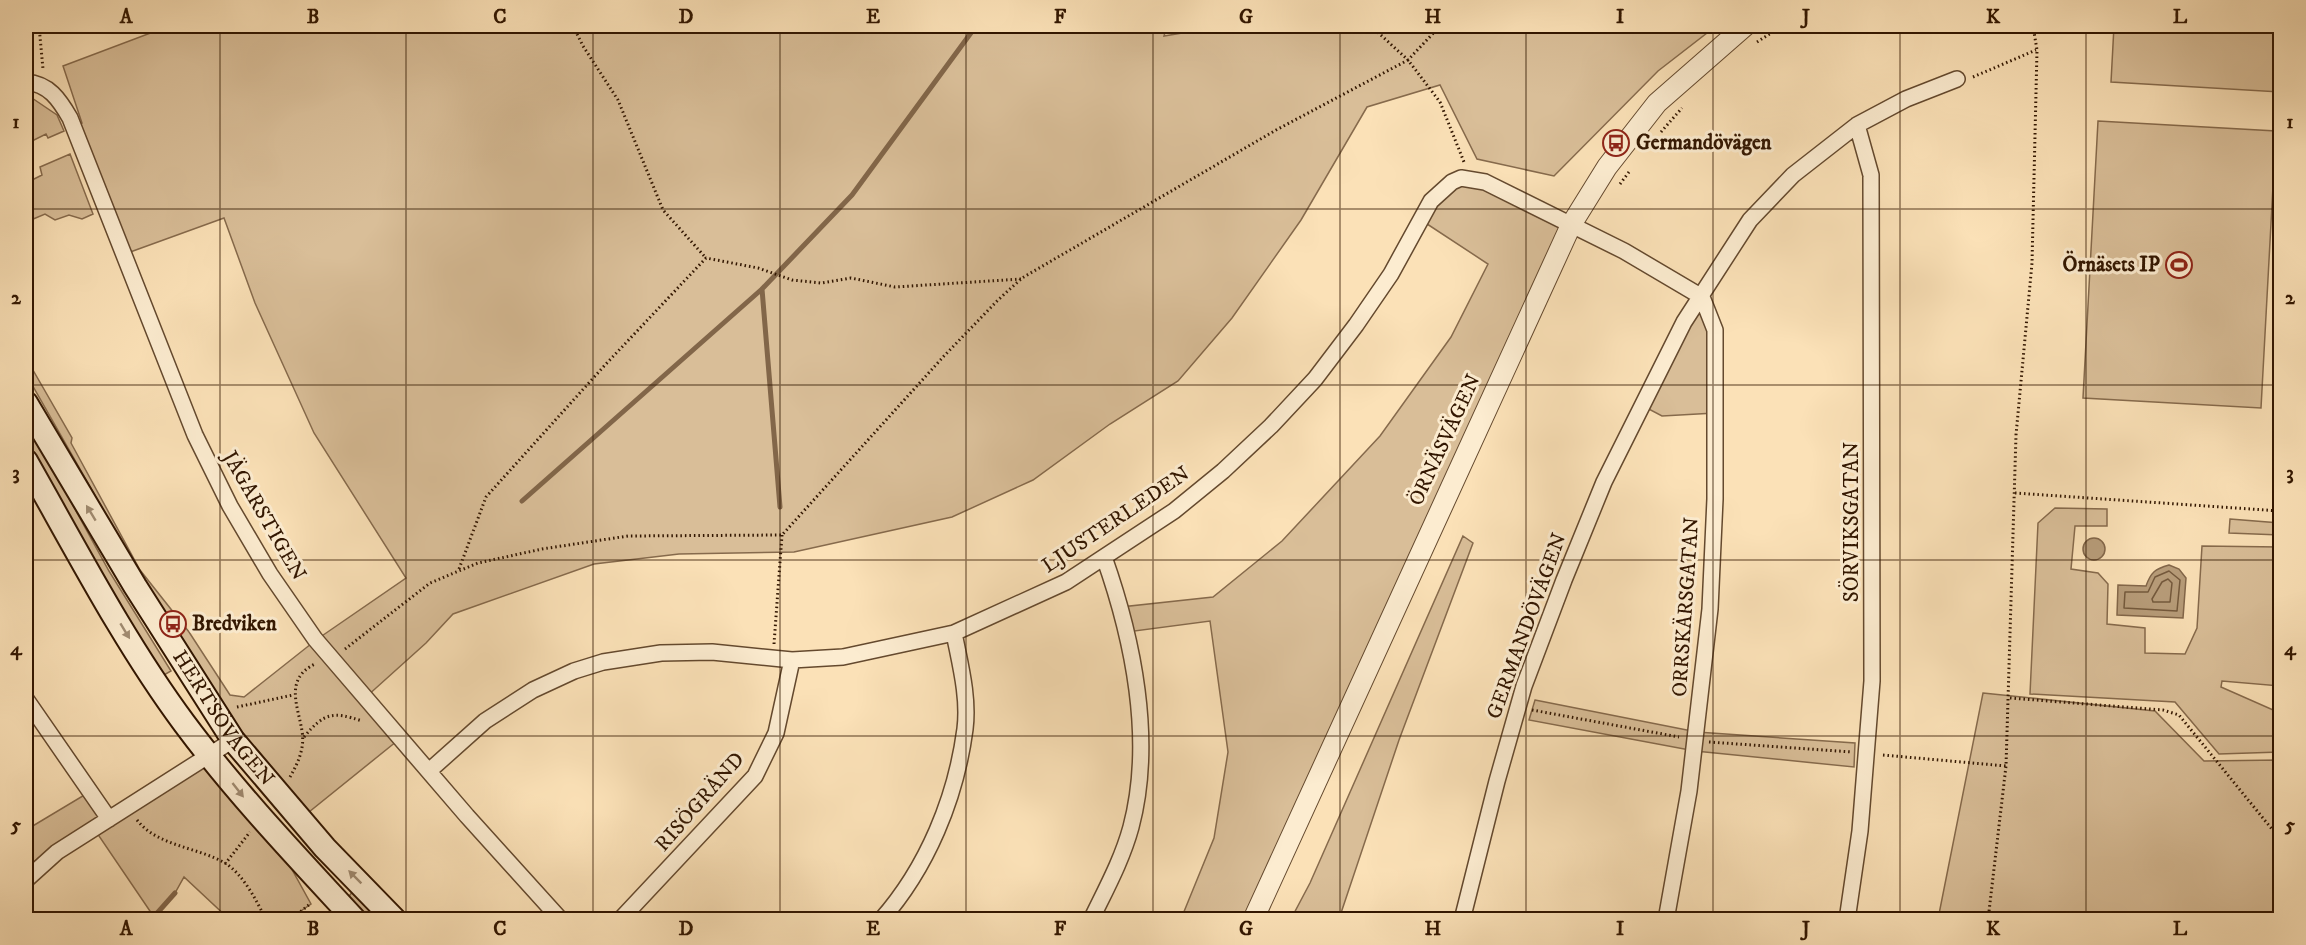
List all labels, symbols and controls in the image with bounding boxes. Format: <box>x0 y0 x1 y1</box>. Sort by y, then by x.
text: A <box>119 5 134 30</box>
text: B <box>307 5 319 30</box>
text: C <box>493 5 507 30</box>
text: D <box>679 5 694 30</box>
text: E <box>866 5 880 30</box>
text: F <box>1054 5 1067 30</box>
text: G <box>1239 5 1253 30</box>
text: H <box>1425 5 1442 30</box>
text: I <box>1616 5 1624 30</box>
text: J <box>1800 5 1810 30</box>
text: K <box>1986 5 2001 30</box>
text: L <box>2173 5 2188 30</box>
text: 1 <box>12 110 20 135</box>
text: 1 <box>2286 110 2294 135</box>
bus stop icon: Germandövägen <box>1601 128 1631 158</box>
place label: Germandövägen <box>1636 130 1773 156</box>
place label: Örnäsets IP <box>2063 250 2161 278</box>
sports icon: Örnäsets IP <box>2164 250 2194 280</box>
text: 2 <box>11 286 22 311</box>
text: 2 <box>2285 286 2296 311</box>
street label: ÖRNÄSVÄGEN <box>1402 370 1487 510</box>
street label: SÖRVIKSGATAN <box>1838 442 1865 602</box>
street label: JÄGARSTIGEN <box>215 444 312 585</box>
text: 3 <box>12 461 20 486</box>
street label: LJUSTERLEDEN <box>1037 461 1195 579</box>
text: 3 <box>2286 461 2294 486</box>
one-way arrow <box>86 504 96 521</box>
street label: ORRSKÄRSGATAN <box>1666 516 1705 698</box>
street label: GERMANDÖVÄGEN <box>1480 529 1573 723</box>
bus stop icon: Bredviken <box>158 609 188 639</box>
place label: Bredviken <box>192 611 278 637</box>
one-way arrow <box>119 623 130 640</box>
text: 4 <box>10 637 23 662</box>
text: 4 <box>2284 637 2297 662</box>
street label: HERTSÖVÄGEN <box>166 645 280 792</box>
street label: RISÖGRÄND <box>649 746 750 857</box>
one-way arrow <box>231 783 243 798</box>
text: 5 <box>10 813 21 838</box>
text: 5 <box>2284 813 2295 838</box>
one-way arrow <box>348 871 362 885</box>
text: A <box>119 917 134 942</box>
text: B <box>307 917 319 942</box>
text: C <box>493 917 507 942</box>
text: D <box>679 917 694 942</box>
text: E <box>866 917 880 942</box>
text: F <box>1054 917 1067 942</box>
text: G <box>1239 917 1253 942</box>
text: H <box>1425 917 1442 942</box>
text: I <box>1616 917 1624 942</box>
text: J <box>1800 917 1810 942</box>
text: K <box>1986 917 2001 942</box>
text: L <box>2173 917 2188 942</box>

